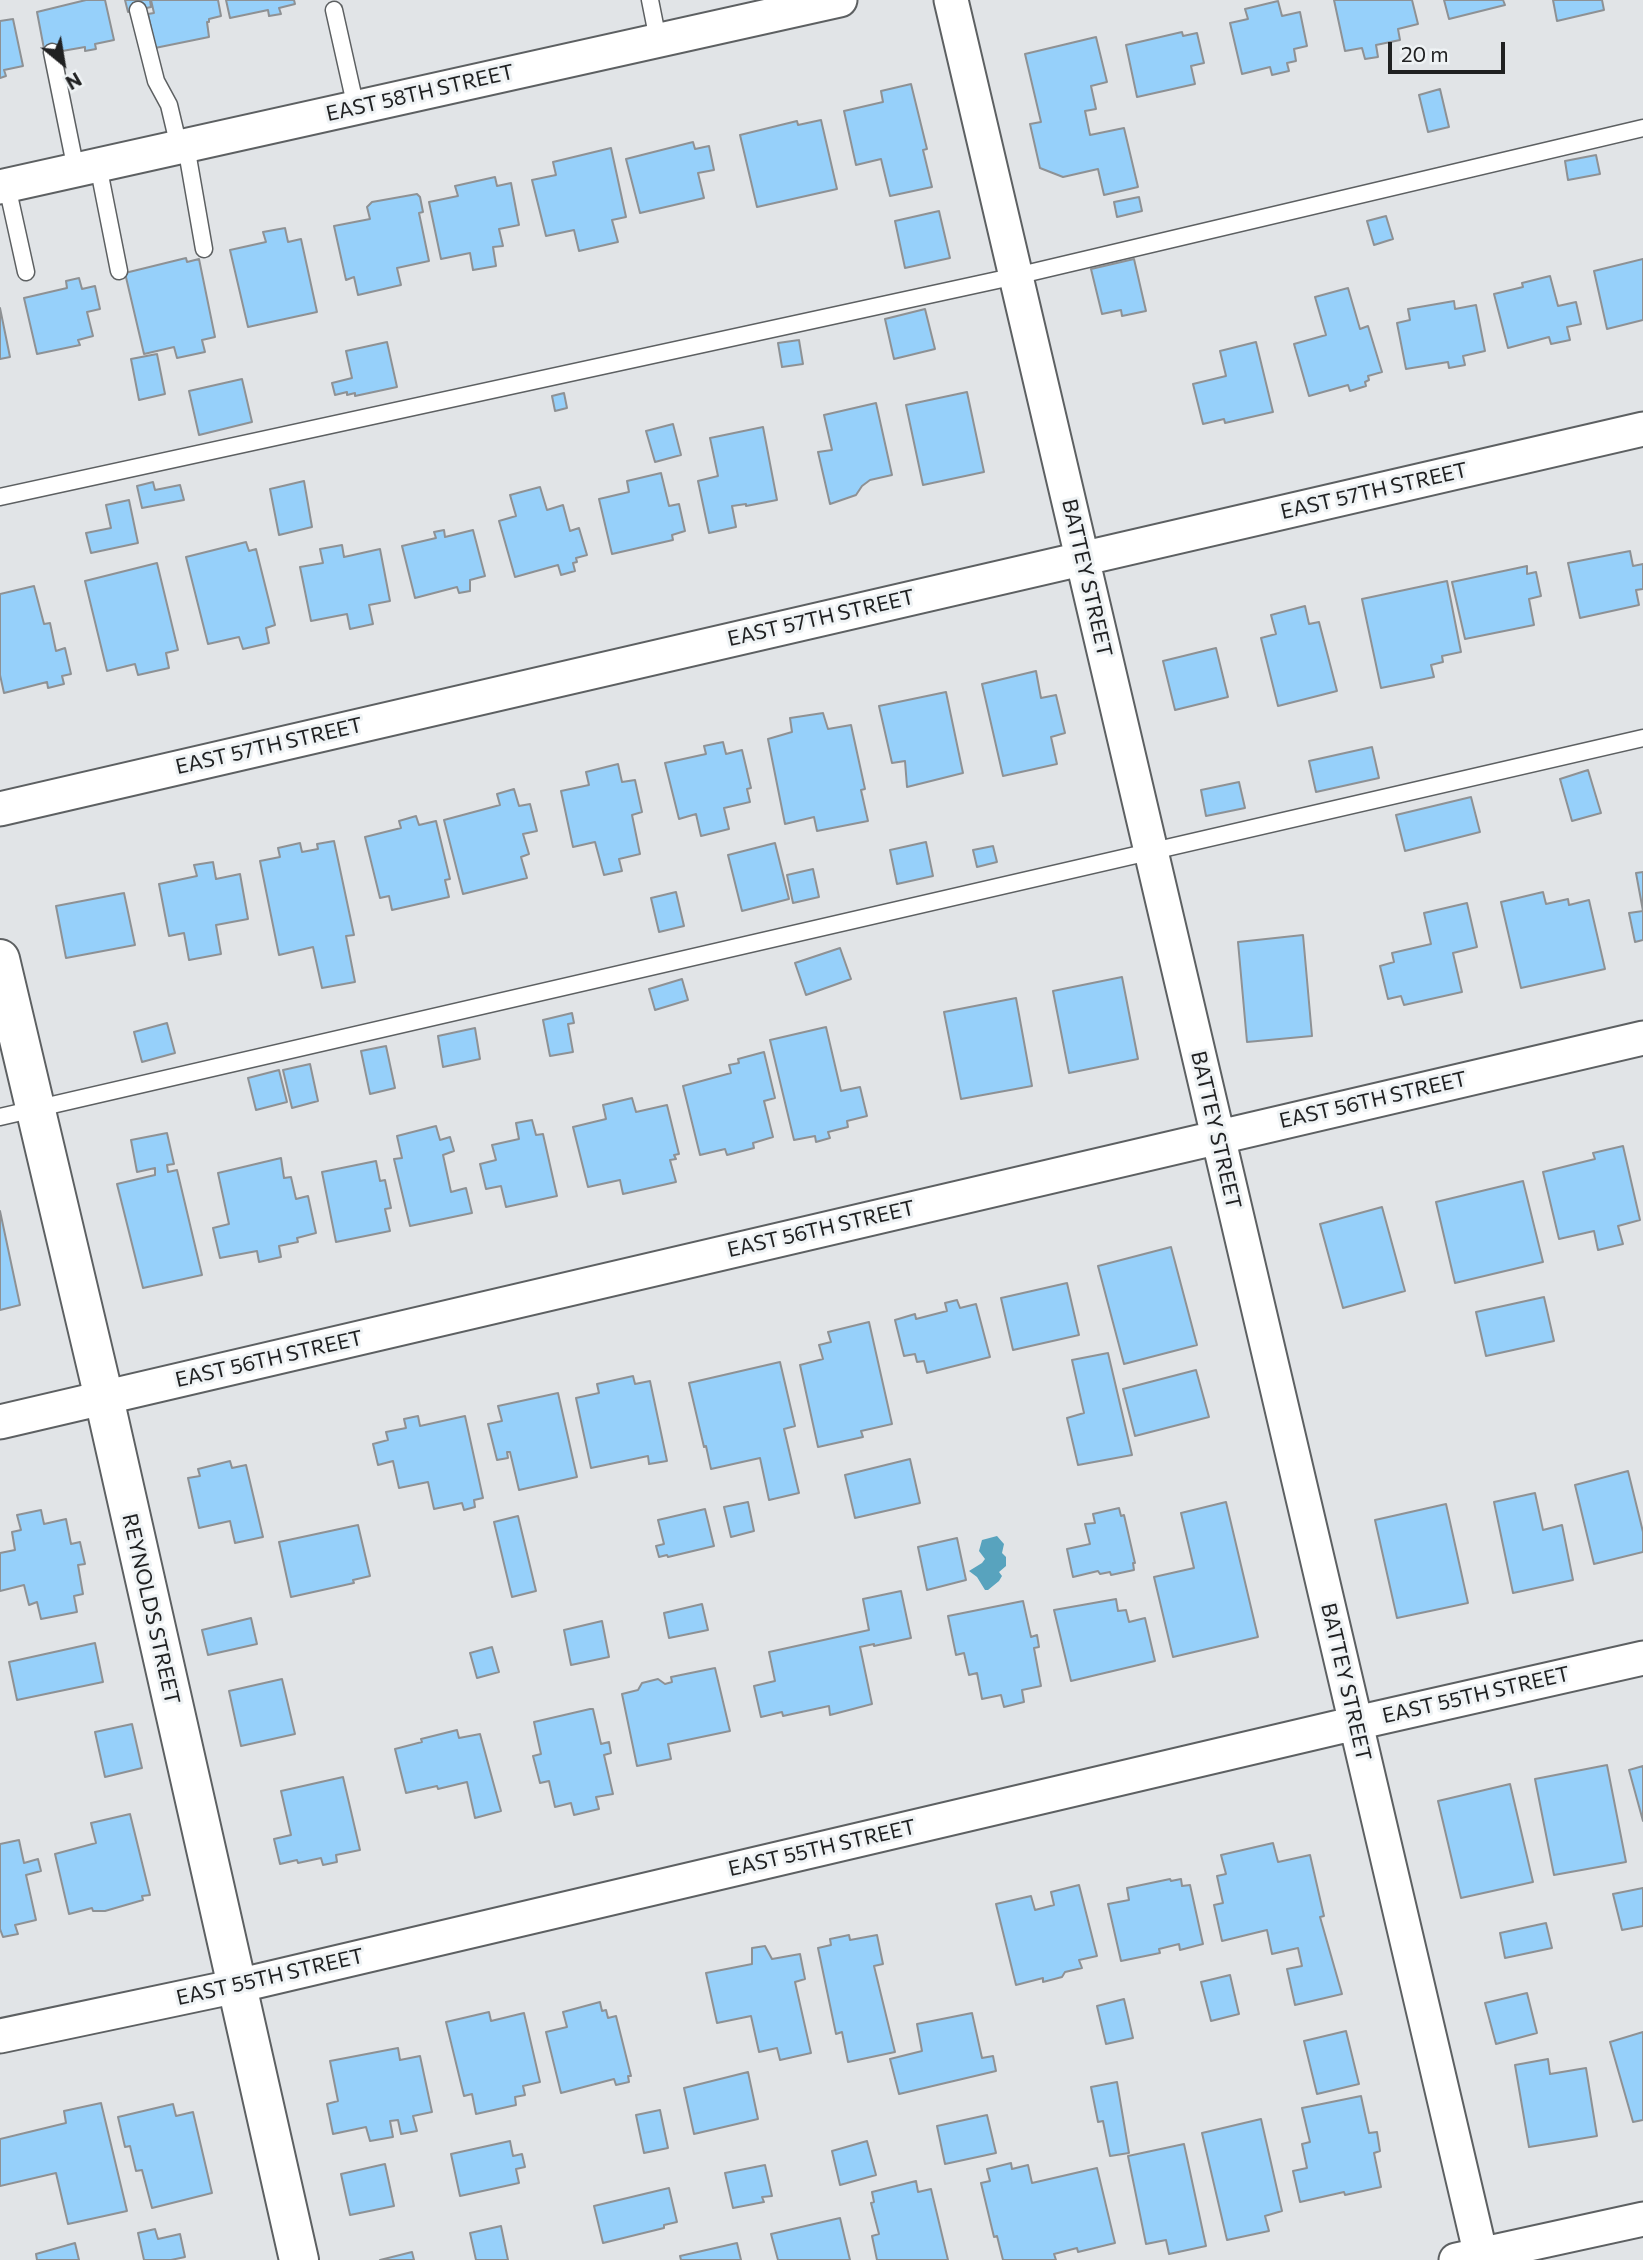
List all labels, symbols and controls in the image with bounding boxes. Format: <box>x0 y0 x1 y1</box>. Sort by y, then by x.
north arrow <box>28 28 98 98</box>
scale bar <box>1391 28 1508 72</box>
text: 20 m <box>1401 41 1449 66</box>
street label: EAST 58TH STREET <box>324 59 516 127</box>
text: N <box>62 68 86 95</box>
street label: EAST 57TH STREET <box>1278 457 1470 525</box>
street label: BATTEY STREET <box>1057 497 1117 659</box>
street label: EAST 57TH STREET <box>725 584 917 652</box>
street label: EAST 57TH STREET <box>173 712 365 780</box>
street label: BATTEY STREET <box>1186 1049 1246 1211</box>
street label: EAST 56TH STREET <box>1277 1066 1469 1134</box>
street label: EAST 56TH STREET <box>725 1195 917 1263</box>
street label: EAST 56TH STREET <box>173 1325 365 1393</box>
street label: REYNOLDS STREET <box>117 1511 185 1707</box>
street label: BATTEY STREET <box>1316 1601 1376 1763</box>
street label: EAST 55TH STREET <box>1380 1661 1572 1729</box>
street label: EAST 55TH STREET <box>726 1814 918 1882</box>
street label: EAST 55TH STREET <box>174 1943 366 2011</box>

